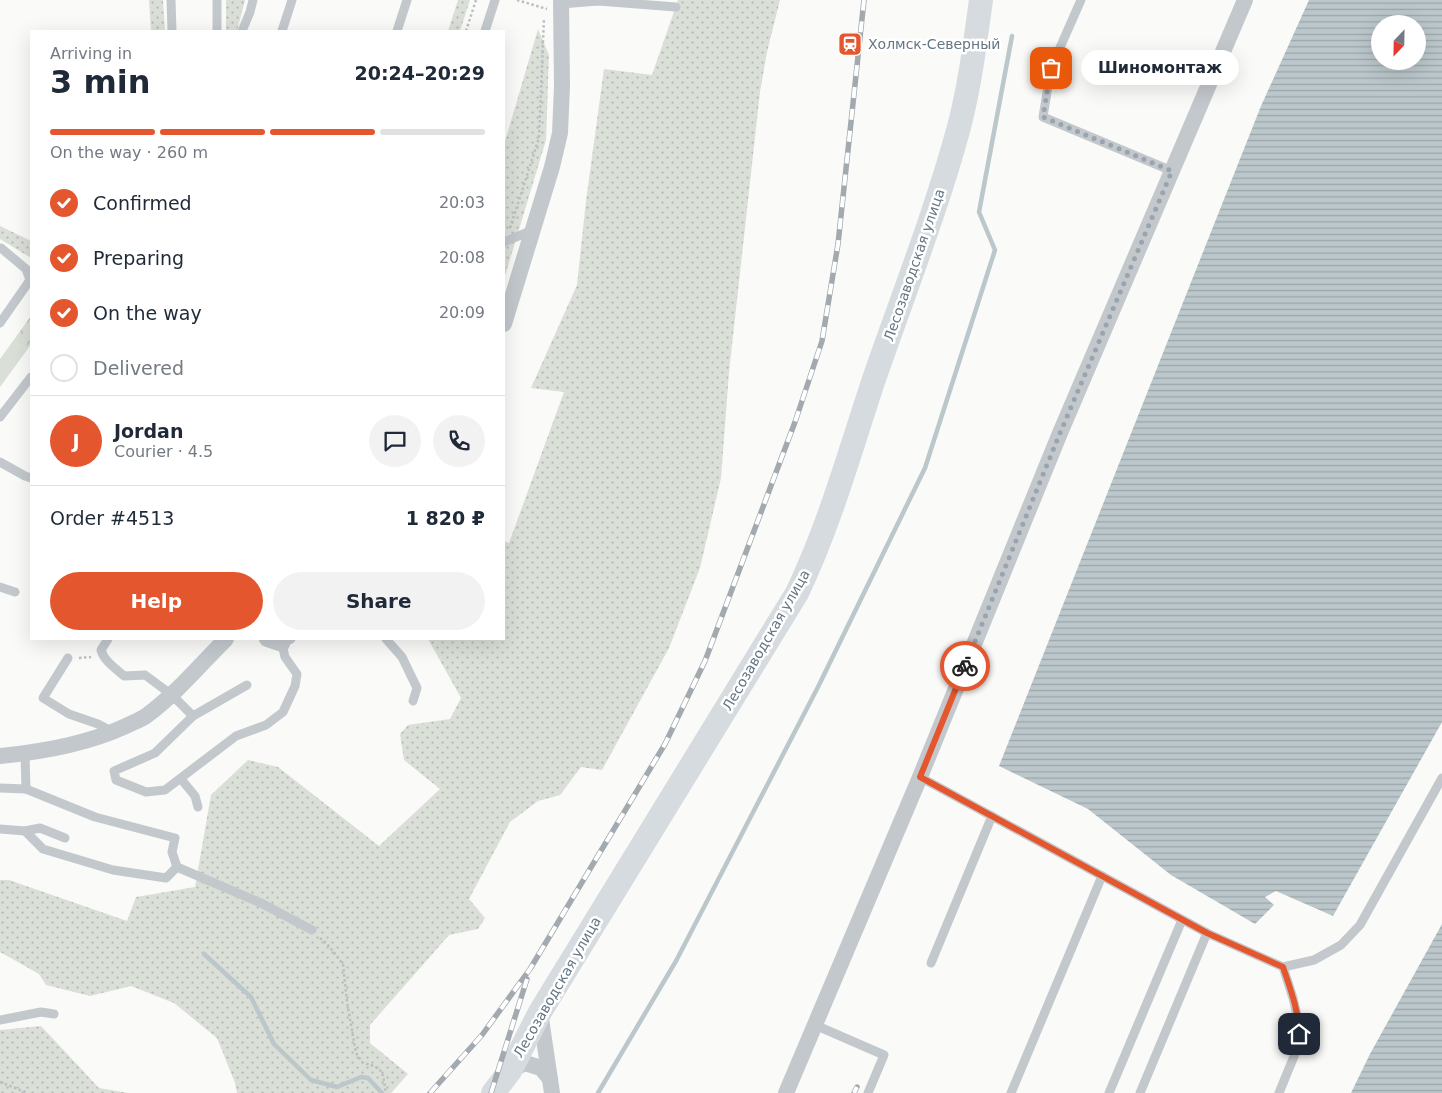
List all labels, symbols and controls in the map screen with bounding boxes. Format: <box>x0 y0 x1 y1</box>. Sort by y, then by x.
north arrow <box>1371 15 1426 70</box>
map controls <box>1371 15 1426 70</box>
station icon: Холмск-Северный <box>837 31 863 57</box>
place label: Холмск-Северный <box>868 36 1000 52</box>
text: Arriving in <box>50 44 132 63</box>
pin <box>1030 47 1072 89</box>
callout: Шиномонтаж <box>1081 50 1238 86</box>
icon: bag <box>1037 54 1065 82</box>
text: Шиномонтаж <box>1098 58 1222 77</box>
text: 20:24–20:29 <box>355 62 485 84</box>
text: 3 min <box>50 63 151 101</box>
text: On the way · 260 m <box>50 143 208 162</box>
street label: Лесозаводская улица <box>880 187 948 343</box>
icon: check <box>50 189 78 217</box>
text: Confirmed <box>93 192 192 214</box>
text: 20:03 <box>439 193 485 212</box>
icon: check <box>50 244 78 272</box>
text: Preparing <box>93 247 184 269</box>
text: 20:08 <box>439 248 485 267</box>
icon: check <box>50 299 78 327</box>
text: On the way <box>93 302 202 324</box>
text: 20:09 <box>439 303 485 322</box>
text: Delivered <box>93 357 184 379</box>
button: chat <box>369 415 421 467</box>
button: phone <box>433 415 485 467</box>
text: Jordan <box>114 420 183 442</box>
text: J <box>72 430 80 452</box>
text: Courier · 4.5 <box>114 442 213 461</box>
text: Order #4513 <box>50 507 174 529</box>
text: 1 820 ₽ <box>406 507 485 529</box>
street label: Лесозаводская улица <box>719 567 813 713</box>
button: Help <box>50 572 263 630</box>
button: Share <box>273 572 485 630</box>
courier <box>940 641 990 691</box>
icon: bike <box>951 652 979 680</box>
street label: Лесозаводская улица <box>510 914 604 1060</box>
pin <box>1278 1013 1320 1055</box>
icon: home <box>1285 1020 1313 1048</box>

